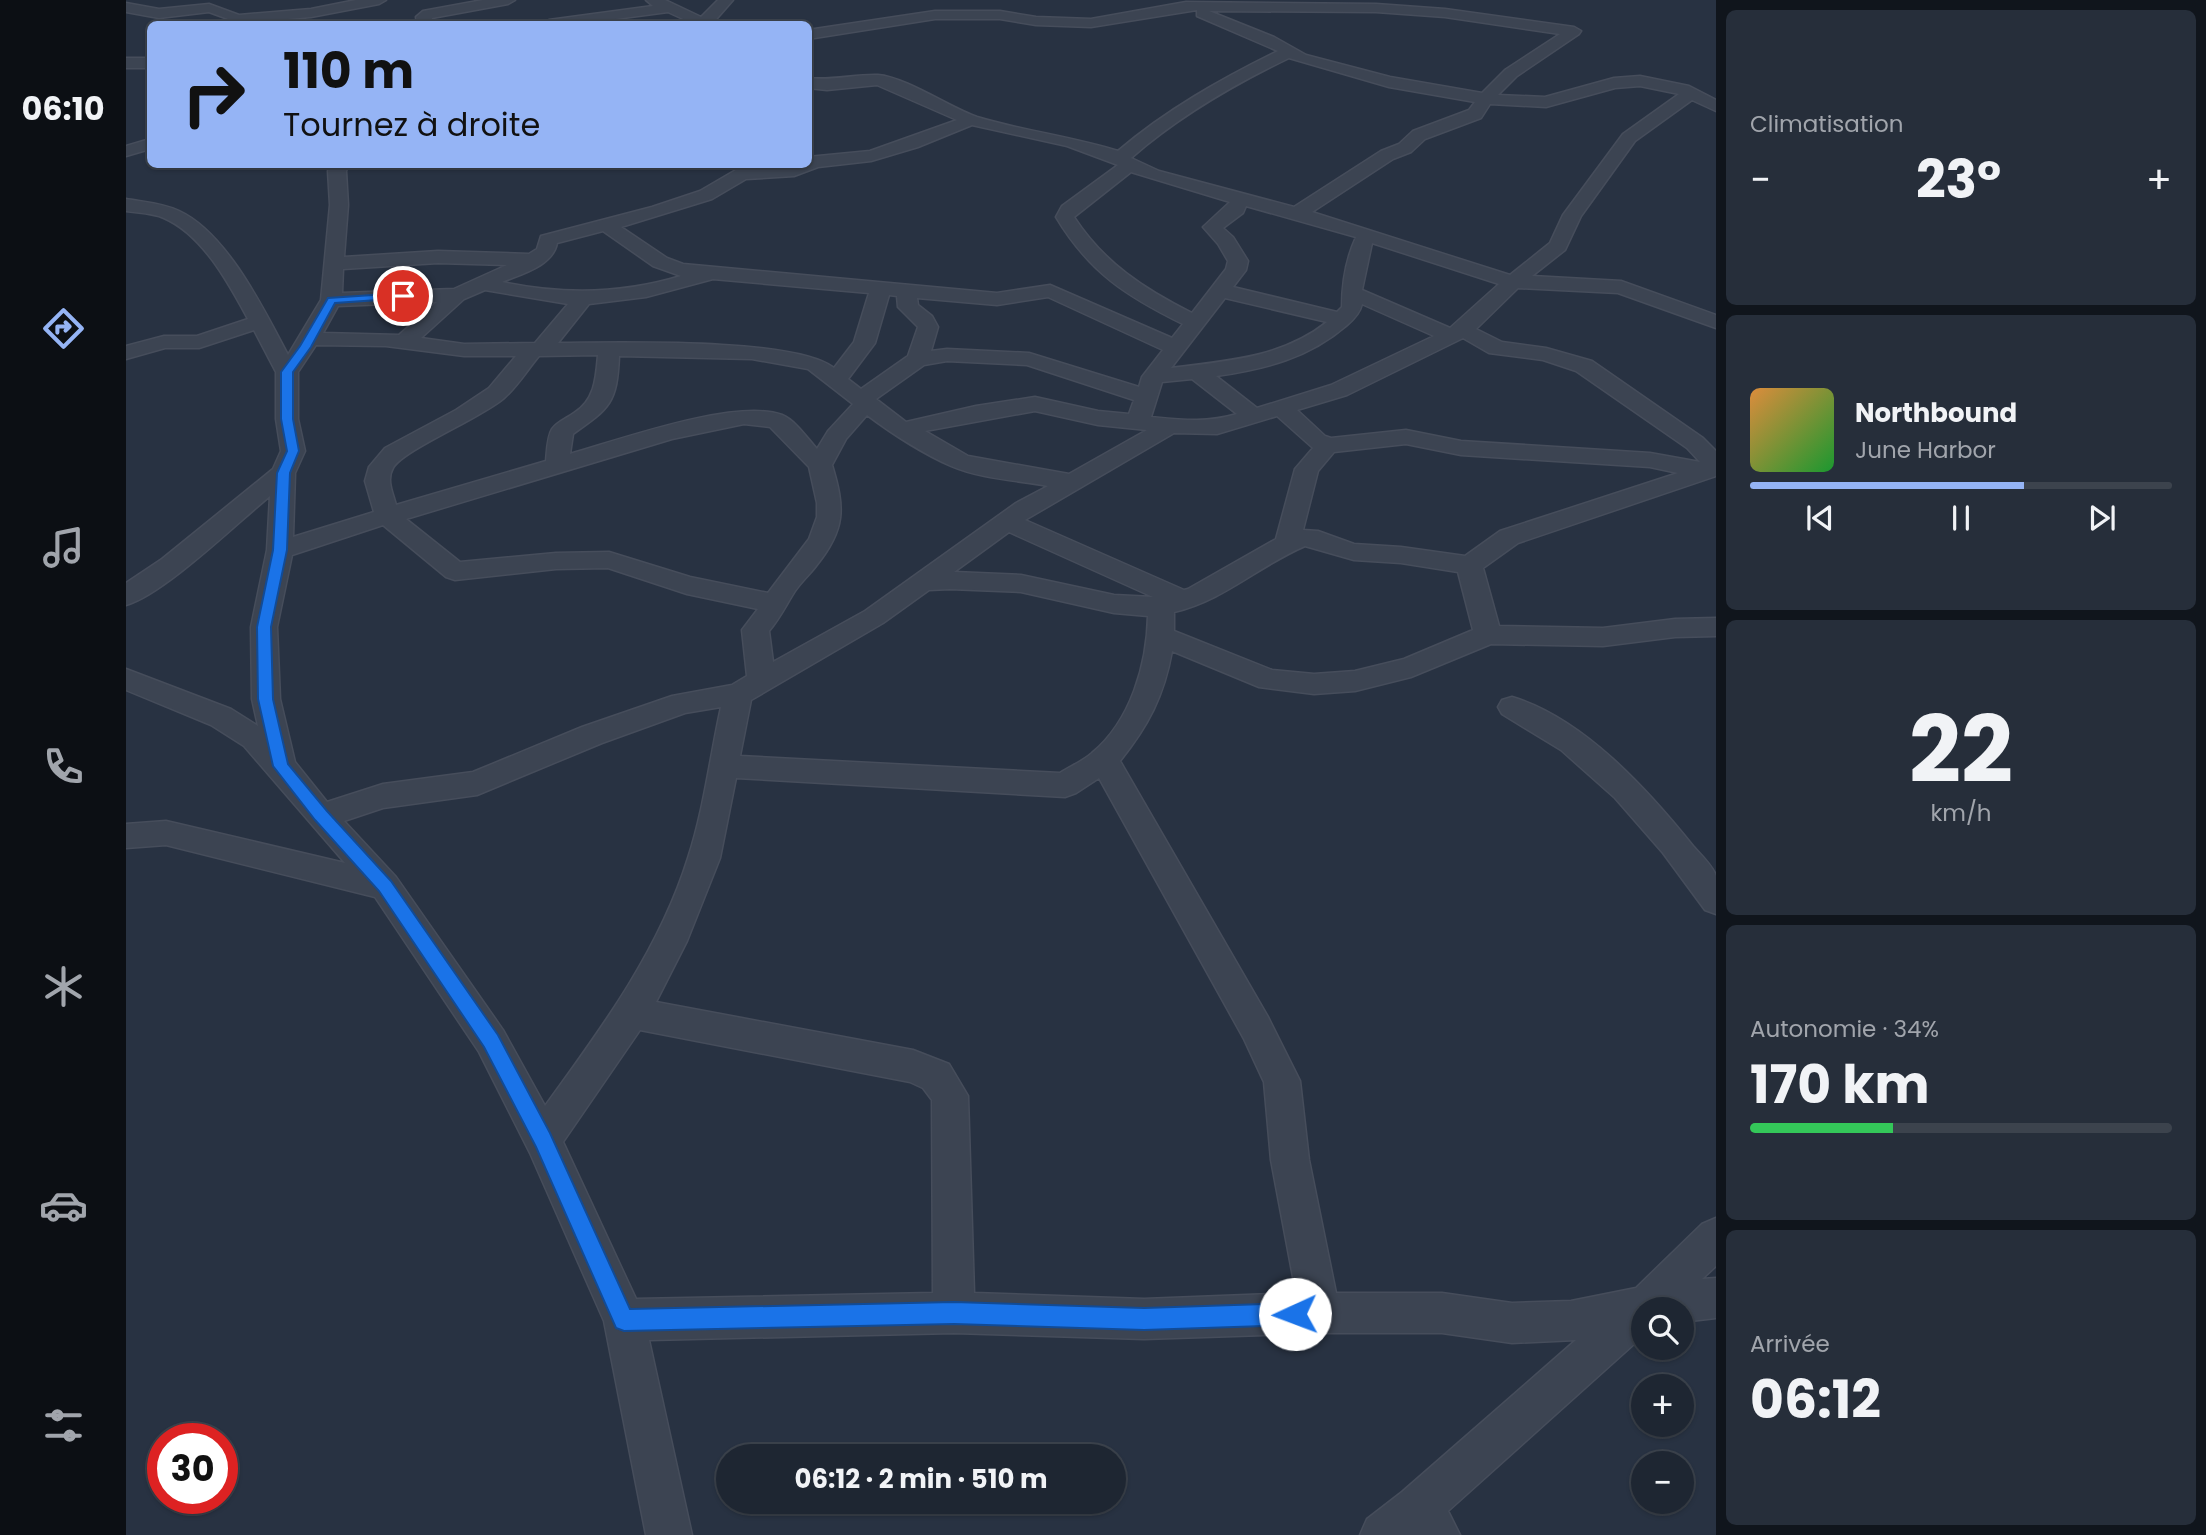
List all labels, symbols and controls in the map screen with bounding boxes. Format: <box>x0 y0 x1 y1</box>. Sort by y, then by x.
text: 110 m <box>283 37 414 105</box>
icon: right <box>168 49 259 140</box>
text: 06:10 <box>21 86 105 131</box>
text: Tournez à droite <box>283 102 540 147</box>
text: Climatisation <box>1750 108 1903 140</box>
text: 23° <box>1916 143 2001 216</box>
text: − <box>1750 153 1771 206</box>
text: + <box>2146 153 2172 206</box>
pin <box>373 266 433 326</box>
icon: arrive <box>384 277 422 315</box>
icon: directions <box>39 304 88 353</box>
text: Northbound <box>1855 395 2017 431</box>
text: June Harbor <box>1855 434 1996 466</box>
icon: previous <box>1801 499 1839 537</box>
icon: pause <box>1942 499 1980 537</box>
icon: next <box>2083 499 2121 537</box>
icon: music <box>39 523 88 572</box>
text: 22 <box>1909 686 2013 814</box>
icon: phone <box>39 742 88 791</box>
text: km/h <box>1930 797 1992 829</box>
icon: climate <box>39 962 88 1011</box>
text: Autonomie · 34% <box>1750 1013 1939 1045</box>
text: 170 km <box>1750 1048 1930 1121</box>
icon: car <box>39 1181 88 1230</box>
position arrow <box>1258 1277 1332 1351</box>
map controls <box>1631 1297 1694 1514</box>
button: search <box>1631 1297 1694 1360</box>
text: Arrivée <box>1750 1328 1830 1360</box>
text: 06:12 <box>1750 1363 1881 1436</box>
button: + <box>1631 1374 1694 1437</box>
icon: filters <box>39 1401 88 1450</box>
speed limit sign: 30 <box>147 1423 238 1514</box>
button: − <box>1631 1451 1694 1514</box>
text: 06:12 · 2 min · 510 m <box>795 1461 1047 1497</box>

